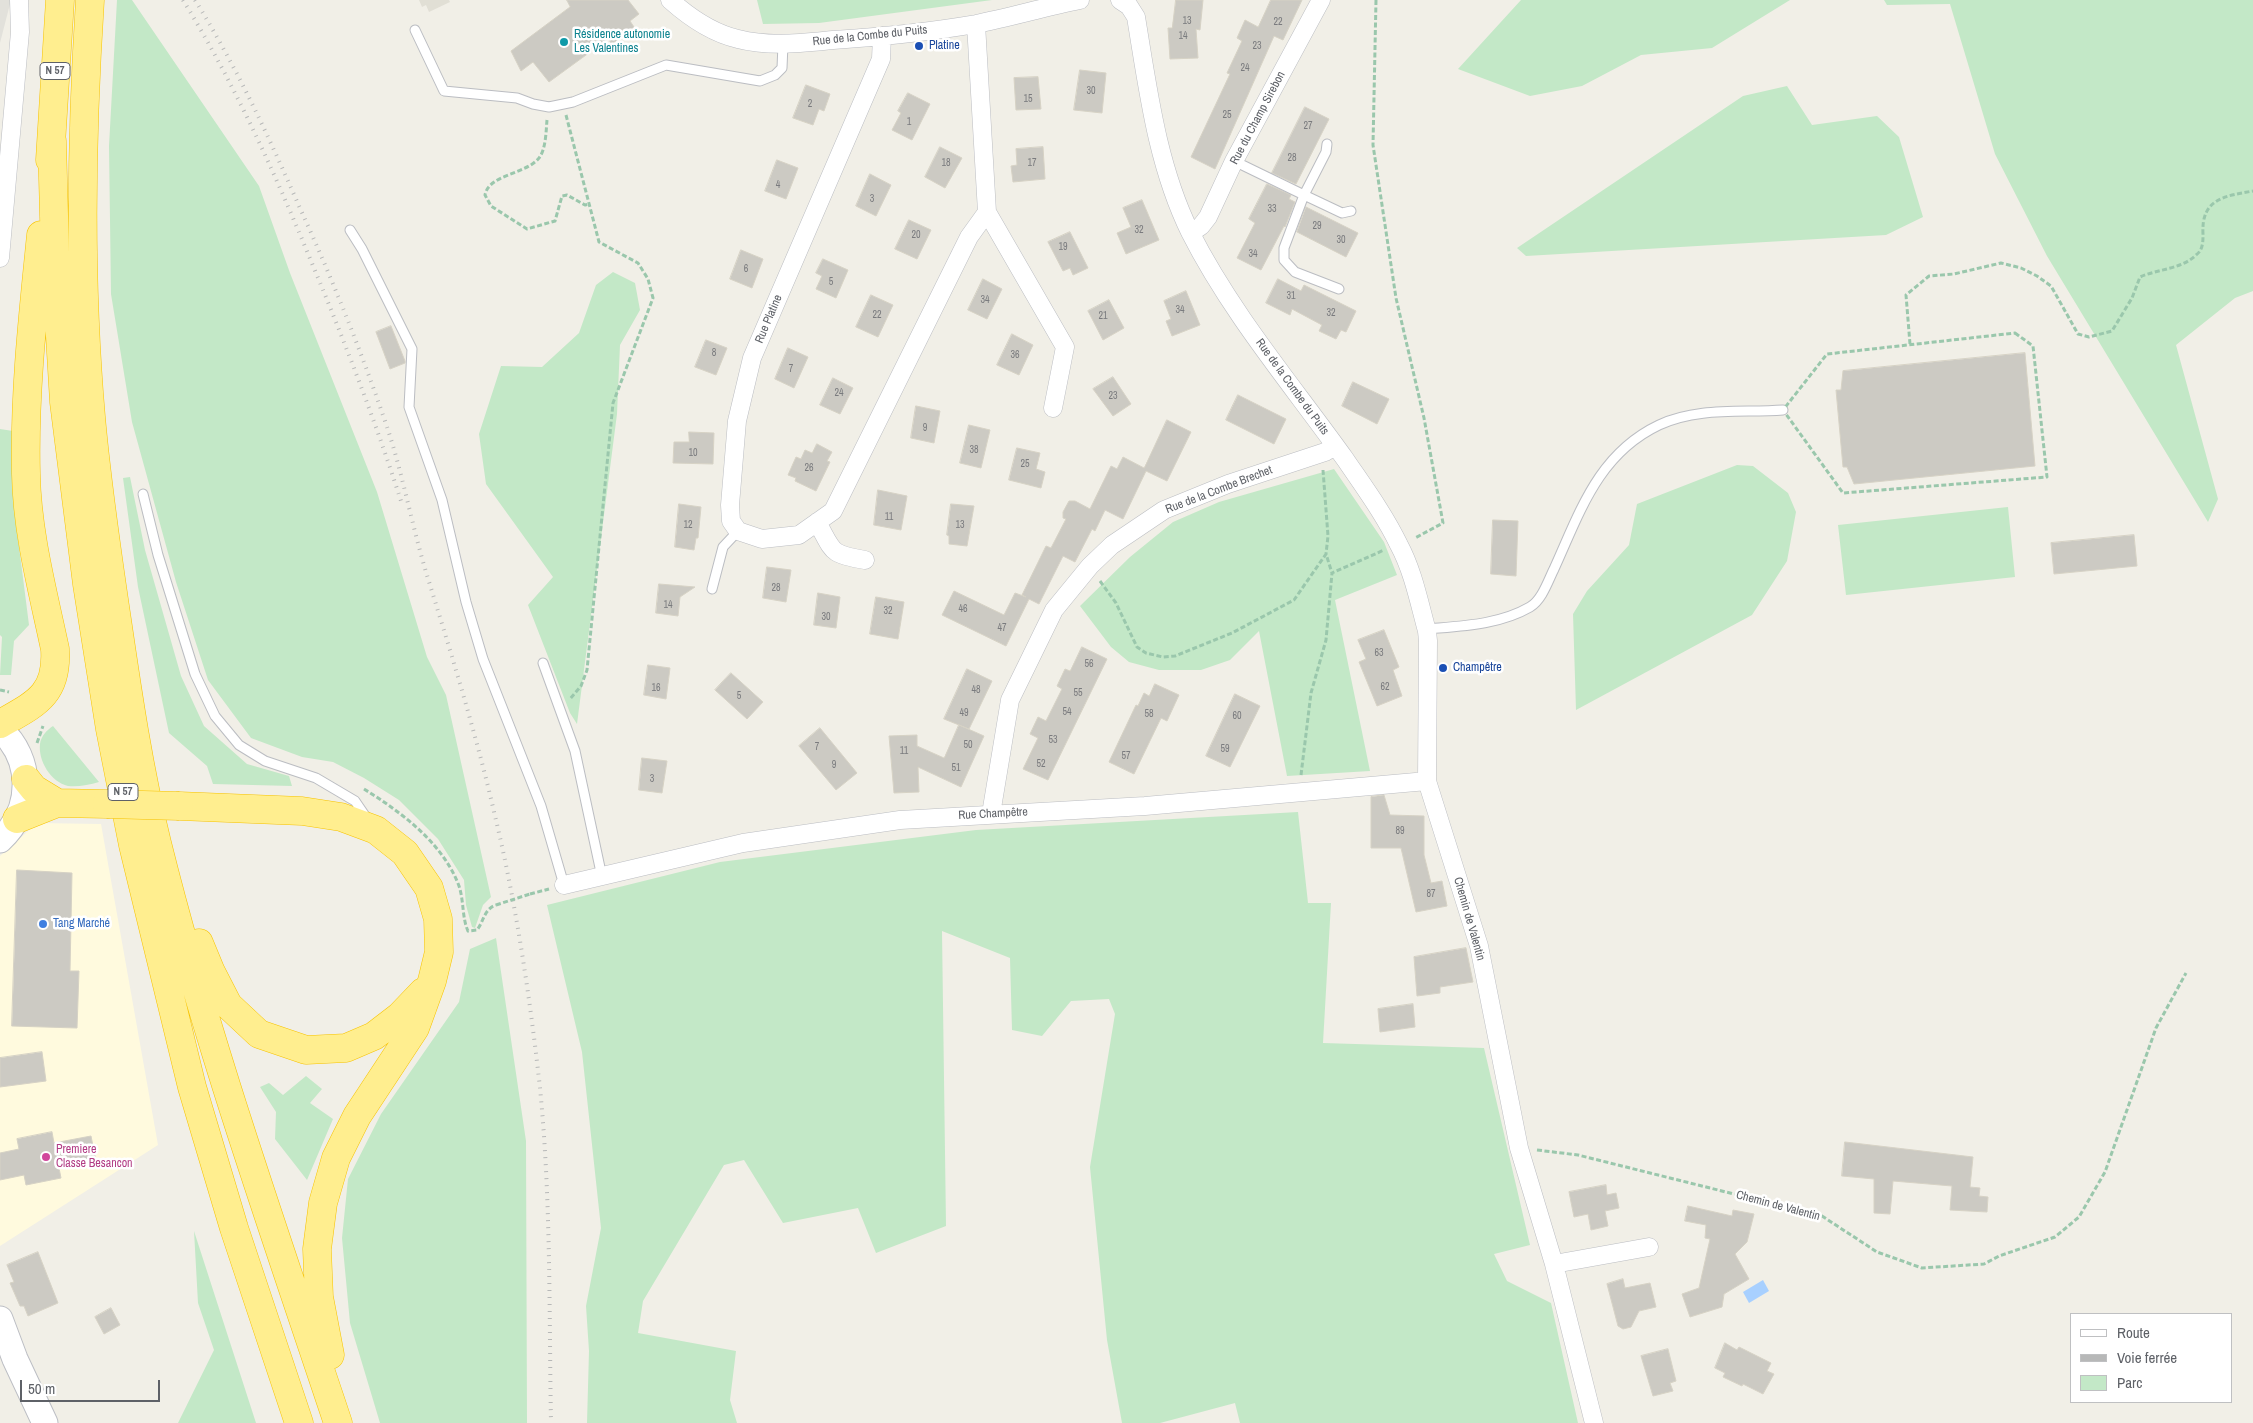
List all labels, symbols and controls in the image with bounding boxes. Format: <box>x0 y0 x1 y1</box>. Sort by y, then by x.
house number: 13 <box>1182 15 1192 27</box>
house number: 22 <box>1273 16 1283 28</box>
street label: Rue de la Combe du Puits <box>812 23 928 49</box>
place label: Résidence autonomie Les Valentines <box>574 28 670 56</box>
house number: 14 <box>1178 30 1188 42</box>
marker: Résidence autonomie Les Valentines <box>558 36 570 48</box>
place label: Platine <box>929 39 960 53</box>
marker: Platine <box>913 40 925 52</box>
house number: 23 <box>1252 40 1262 52</box>
road number: N 57 <box>40 62 70 80</box>
house number: 24 <box>1240 62 1250 74</box>
street label: Rue du Champ Sirebon <box>1227 69 1289 167</box>
house number: 30 <box>1086 85 1096 97</box>
house number: 15 <box>1023 93 1033 105</box>
house number: 2 <box>808 98 812 110</box>
house number: 25 <box>1222 109 1232 121</box>
house number: 1 <box>907 116 911 128</box>
house number: 27 <box>1303 120 1313 132</box>
house number: 28 <box>1287 152 1297 164</box>
house number: 18 <box>941 157 951 169</box>
house number: 17 <box>1027 157 1037 169</box>
house number: 4 <box>776 179 780 191</box>
house number: 3 <box>870 193 874 205</box>
house number: 33 <box>1267 203 1277 215</box>
house number: 29 <box>1312 220 1322 232</box>
house number: 32 <box>1134 224 1144 236</box>
house number: 20 <box>911 229 921 241</box>
house number: 30 <box>1336 234 1346 246</box>
house number: 19 <box>1058 241 1068 253</box>
house number: 34 <box>1248 248 1258 260</box>
house number: 6 <box>744 263 748 275</box>
house number: 5 <box>829 276 833 288</box>
house number: 31 <box>1286 290 1296 302</box>
street label: Rue Platine <box>752 293 786 345</box>
house number: 34 <box>980 294 990 306</box>
house number: 34 <box>1175 304 1185 316</box>
house number: 32 <box>1326 307 1336 319</box>
house number: 22 <box>872 309 882 321</box>
house number: 21 <box>1098 310 1108 322</box>
street label: Rue de la Combe du Puits <box>1252 336 1332 438</box>
house number: 8 <box>712 347 716 359</box>
house number: 36 <box>1010 349 1020 361</box>
house number: 7 <box>789 363 793 375</box>
house number: 24 <box>834 387 844 399</box>
house number: 23 <box>1108 390 1118 402</box>
house number: 9 <box>923 422 927 434</box>
house number: 38 <box>969 444 979 456</box>
house number: 10 <box>688 447 698 459</box>
house number: 25 <box>1020 458 1030 470</box>
house number: 26 <box>804 462 814 474</box>
street label: Rue de la Combe Brechet <box>1164 463 1274 517</box>
house number: 11 <box>885 511 893 523</box>
house number: 12 <box>683 519 693 531</box>
house number: 13 <box>955 519 965 531</box>
house number: 28 <box>771 582 781 594</box>
house number: 14 <box>663 599 673 611</box>
house number: 46 <box>958 603 968 615</box>
house number: 32 <box>883 605 893 617</box>
house number: 30 <box>821 611 831 623</box>
house number: 47 <box>997 622 1007 634</box>
house number: 63 <box>1374 647 1384 659</box>
house number: 56 <box>1084 658 1094 670</box>
place label: Champêtre <box>1453 661 1502 675</box>
marker: Champêtre <box>1437 662 1449 674</box>
house number: 62 <box>1380 681 1390 693</box>
house number: 16 <box>651 682 661 694</box>
house number: 48 <box>971 684 981 696</box>
house number: 55 <box>1073 687 1083 699</box>
house number: 5 <box>737 690 741 702</box>
house number: 54 <box>1062 706 1072 718</box>
house number: 49 <box>959 707 969 719</box>
house number: 58 <box>1144 708 1154 720</box>
house number: 60 <box>1232 710 1242 722</box>
house number: 53 <box>1048 734 1058 746</box>
house number: 50 <box>963 739 973 751</box>
house number: 7 <box>815 741 819 753</box>
house number: 59 <box>1220 743 1230 755</box>
house number: 11 <box>900 745 908 757</box>
house number: 57 <box>1121 750 1131 762</box>
house number: 52 <box>1036 758 1046 770</box>
house number: 9 <box>832 759 836 771</box>
house number: 51 <box>951 762 961 774</box>
house number: 3 <box>650 773 654 785</box>
road number: N 57 <box>108 784 138 800</box>
street label: Rue Champêtre <box>958 805 1028 823</box>
house number: 89 <box>1395 825 1405 837</box>
street label: Chemin de Valentin <box>1450 876 1488 962</box>
house number: 87 <box>1426 888 1436 900</box>
place label: Tang Marché <box>53 917 110 931</box>
marker: Tang Marché <box>37 918 49 930</box>
place label: Premiere Classe Besancon <box>56 1143 133 1171</box>
marker: Premiere Classe Besancon <box>40 1151 52 1163</box>
street label: Chemin de Valentin <box>1734 1188 1822 1224</box>
legend <box>2070 1313 2233 1403</box>
text: Route <box>2117 1322 2150 1343</box>
text: Voie ferrée <box>2117 1347 2177 1368</box>
scale bar <box>22 1370 162 1402</box>
text: Parc <box>2117 1372 2142 1393</box>
text: 50 m <box>28 1378 55 1399</box>

